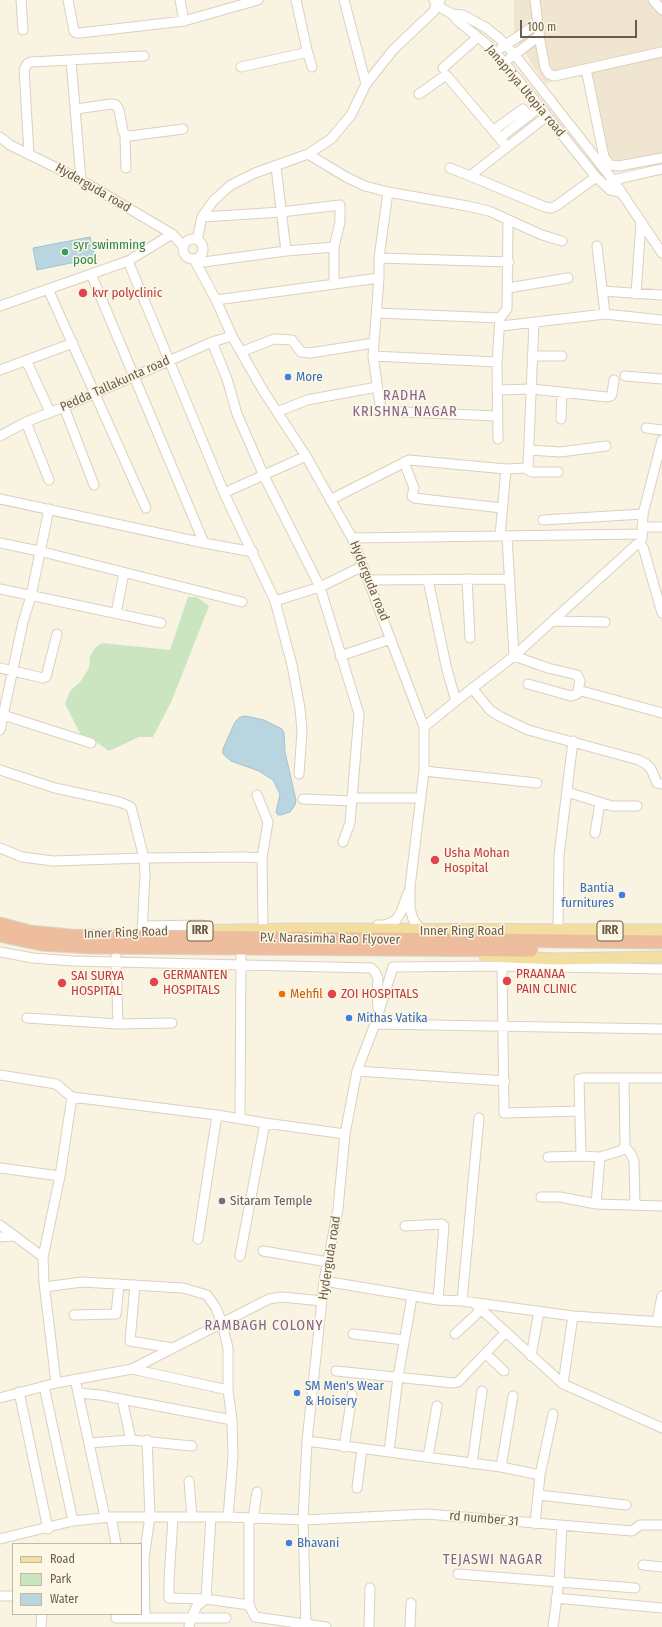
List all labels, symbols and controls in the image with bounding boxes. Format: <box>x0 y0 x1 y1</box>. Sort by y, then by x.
scale bar <box>522 12 639 38</box>
text: 100 m <box>527 20 556 34</box>
street label: Janapriya Utopia road <box>482 42 568 140</box>
street label: Hyderguda road <box>52 160 134 216</box>
place label: syr swimming pool <box>73 237 145 268</box>
marker: syr swimming pool <box>60 247 70 257</box>
place label: kvr polyclinic <box>92 285 162 301</box>
marker: kvr polyclinic <box>77 287 89 299</box>
street label: Pedda Tallakunta road <box>58 353 172 415</box>
place label: More <box>296 369 323 385</box>
marker: More <box>283 372 293 382</box>
district label: RADHA KRISHNA NAGAR <box>352 388 458 420</box>
street label: Hyderguda road <box>346 539 392 623</box>
place label: Usha Mohan Hospital <box>444 845 510 876</box>
marker: Usha Mohan Hospital <box>429 854 441 866</box>
place label: Bantia furnitures <box>561 880 614 911</box>
marker: Bantia furnitures <box>617 890 627 900</box>
road number: IRR <box>187 921 213 941</box>
road number: IRR <box>597 921 623 941</box>
street label: Inner Ring Road <box>420 923 504 939</box>
street label: Inner Ring Road <box>84 924 168 942</box>
street label: P.V. Narasimha Rao Flyover <box>260 930 400 948</box>
place label: PRAANAA PAIN CLINIC <box>516 966 577 997</box>
place label: GERMANTEN HOSPITALS <box>163 967 228 998</box>
place label: SAI SURYA HOSPITAL <box>71 968 124 999</box>
marker: PRAANAA PAIN CLINIC <box>501 975 513 987</box>
marker: GERMANTEN HOSPITALS <box>148 976 160 988</box>
marker: SAI SURYA HOSPITAL <box>56 977 68 989</box>
place label: Mehfil <box>290 986 323 1002</box>
place label: ZOI HOSPITALS <box>341 986 418 1002</box>
marker: ZOI HOSPITALS <box>326 988 338 1000</box>
marker: Mehfil <box>277 989 287 999</box>
place label: Mithas Vatika <box>357 1010 428 1026</box>
marker: Mithas Vatika <box>344 1013 354 1023</box>
place label: Sitaram Temple <box>230 1193 312 1209</box>
marker: Sitaram Temple <box>217 1196 227 1206</box>
street label: Hyderguda road <box>316 1215 344 1301</box>
district label: RAMBAGH COLONY <box>204 1318 324 1334</box>
place label: SM Men's Wear & Hoisery <box>305 1378 384 1409</box>
marker: SM Men's Wear & Hoisery <box>292 1388 302 1398</box>
street label: rd number 31 <box>449 1508 519 1530</box>
place label: Bhavani <box>297 1535 339 1551</box>
marker: Bhavani <box>284 1538 294 1548</box>
legend <box>12 1543 142 1615</box>
text: Road <box>50 1552 75 1566</box>
district label: TEJASWI NAGAR <box>443 1552 543 1568</box>
text: Park <box>50 1572 71 1586</box>
text: Water <box>50 1592 78 1606</box>

